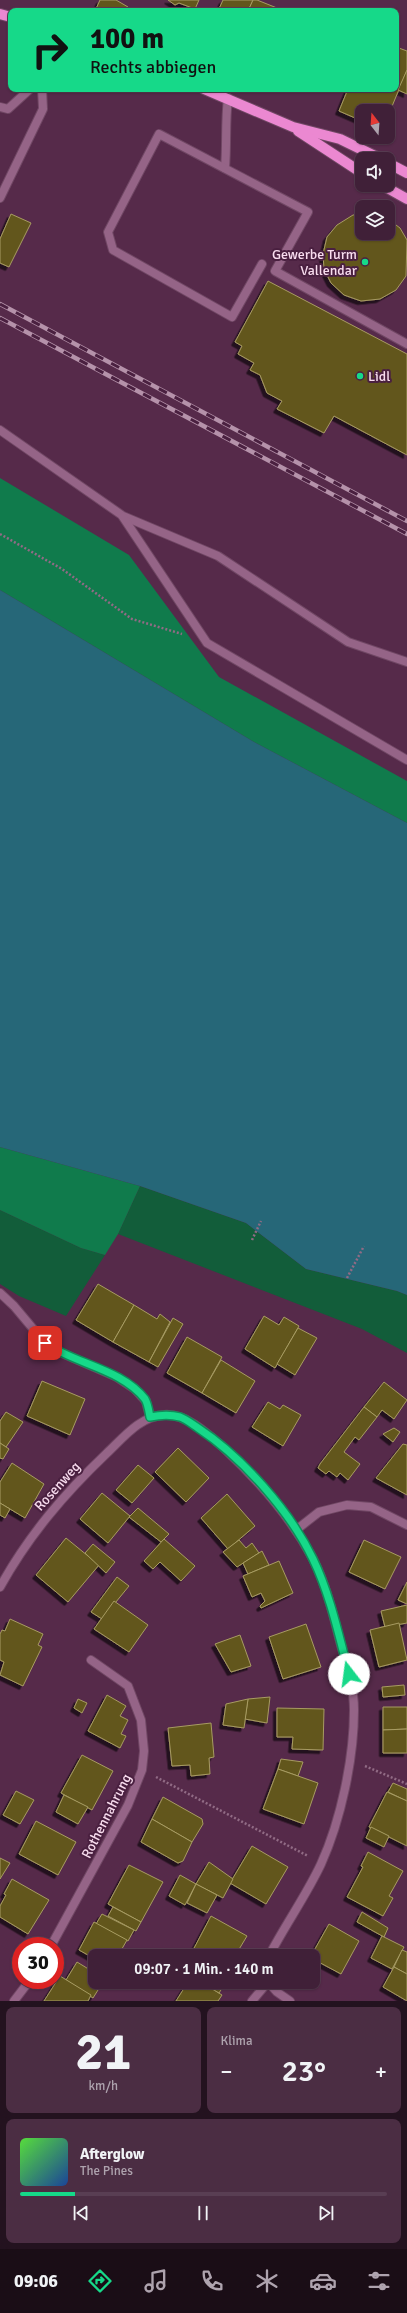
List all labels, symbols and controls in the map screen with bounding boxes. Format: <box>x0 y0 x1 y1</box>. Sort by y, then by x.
text: 100 m <box>90 22 164 56</box>
icon: right <box>24 24 76 76</box>
text: Rechts abbiegen <box>90 56 216 78</box>
north arrow <box>355 104 395 144</box>
map controls <box>355 104 395 240</box>
button: sound <box>355 152 395 192</box>
button: layers <box>355 200 395 240</box>
place label: Gewerbe Turm Vallendar <box>272 246 358 279</box>
marker: Gewerbe Turm Vallendar <box>360 257 370 267</box>
place label: Lidl <box>368 368 390 385</box>
marker: Lidl <box>355 371 365 381</box>
pin <box>28 1326 62 1360</box>
icon: arrive <box>34 1332 56 1354</box>
street label: Rosenweg <box>31 1458 84 1514</box>
position arrow <box>328 1653 370 1695</box>
street label: Rothennahrung <box>78 1771 135 1861</box>
speed limit sign: 30 <box>12 1937 64 1989</box>
text: 09:07 · 1 Min. · 140 m <box>134 1960 274 1978</box>
text: 21 <box>75 2020 131 2084</box>
text: Klima <box>221 2033 252 2049</box>
text: 23° <box>282 2053 326 2090</box>
text: − <box>221 2058 232 2085</box>
text: + <box>375 2058 387 2085</box>
text: km/h <box>89 2078 118 2094</box>
text: Afterglow <box>80 2145 144 2163</box>
text: The Pines <box>80 2163 133 2179</box>
icon: previous <box>70 2202 92 2224</box>
icon: pause <box>192 2202 214 2224</box>
icon: next <box>315 2202 337 2224</box>
icon: directions <box>86 2267 114 2295</box>
icon: music <box>142 2267 170 2295</box>
icon: phone <box>198 2267 226 2295</box>
icon: climate <box>253 2267 281 2295</box>
icon: car <box>309 2267 337 2295</box>
icon: filters <box>365 2267 393 2295</box>
text: 09:06 <box>14 2270 58 2292</box>

